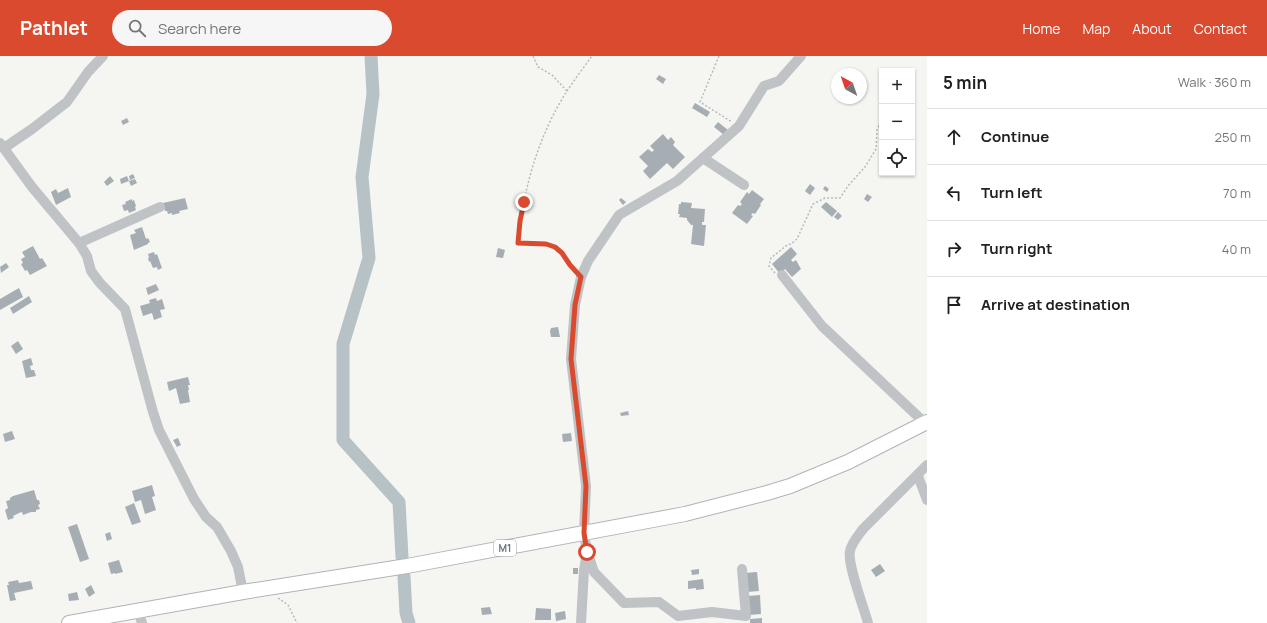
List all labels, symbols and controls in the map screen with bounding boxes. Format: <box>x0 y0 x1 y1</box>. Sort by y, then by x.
search box <box>112 10 392 46</box>
text: Pathlet <box>20 15 88 41</box>
icon: search <box>126 17 148 39</box>
text: Search here <box>158 18 241 39</box>
text: Home <box>1023 19 1060 38</box>
text: Map <box>1082 19 1110 38</box>
text: About <box>1132 19 1172 38</box>
text: Contact <box>1194 19 1247 38</box>
north arrow <box>831 68 867 104</box>
map controls <box>879 68 915 176</box>
button: + <box>879 68 915 104</box>
text: 5 min <box>943 71 987 94</box>
text: Walk · 360 m <box>1178 73 1251 91</box>
button: − <box>879 104 915 140</box>
icon: ahead <box>943 126 965 148</box>
text: Continue <box>981 126 1049 147</box>
text: 250 m <box>1215 128 1251 146</box>
button: locate <box>879 140 915 176</box>
icon: left <box>943 182 965 204</box>
text: Turn left <box>981 182 1043 203</box>
text: 70 m <box>1223 184 1251 202</box>
route end <box>515 193 533 211</box>
icon: right <box>943 238 965 260</box>
text: Turn right <box>981 238 1052 259</box>
text: 40 m <box>1222 240 1251 258</box>
icon: arrive <box>943 294 965 316</box>
text: Arrive at destination <box>981 294 1130 315</box>
road number: M1 <box>494 540 516 556</box>
route start <box>578 543 596 561</box>

